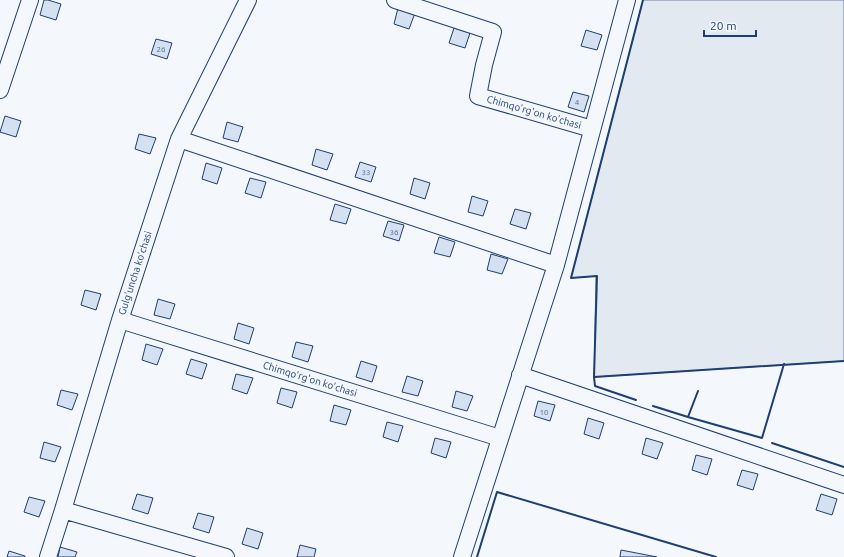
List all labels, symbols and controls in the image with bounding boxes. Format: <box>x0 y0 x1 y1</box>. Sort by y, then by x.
scale bar <box>704 12 756 38</box>
text: 20 m <box>710 19 737 32</box>
house number: 26 <box>156 45 166 54</box>
street label: Chimqo'rg'on ko'chasi <box>485 93 583 131</box>
house number: 4 <box>575 98 580 107</box>
house number: 33 <box>361 168 371 177</box>
house number: 36 <box>389 228 399 237</box>
street label: Gulg'uncha ko'chasi <box>116 230 154 316</box>
street label: Chimqo'rg'on ko'chasi <box>262 359 358 399</box>
house number: 10 <box>539 408 549 417</box>

